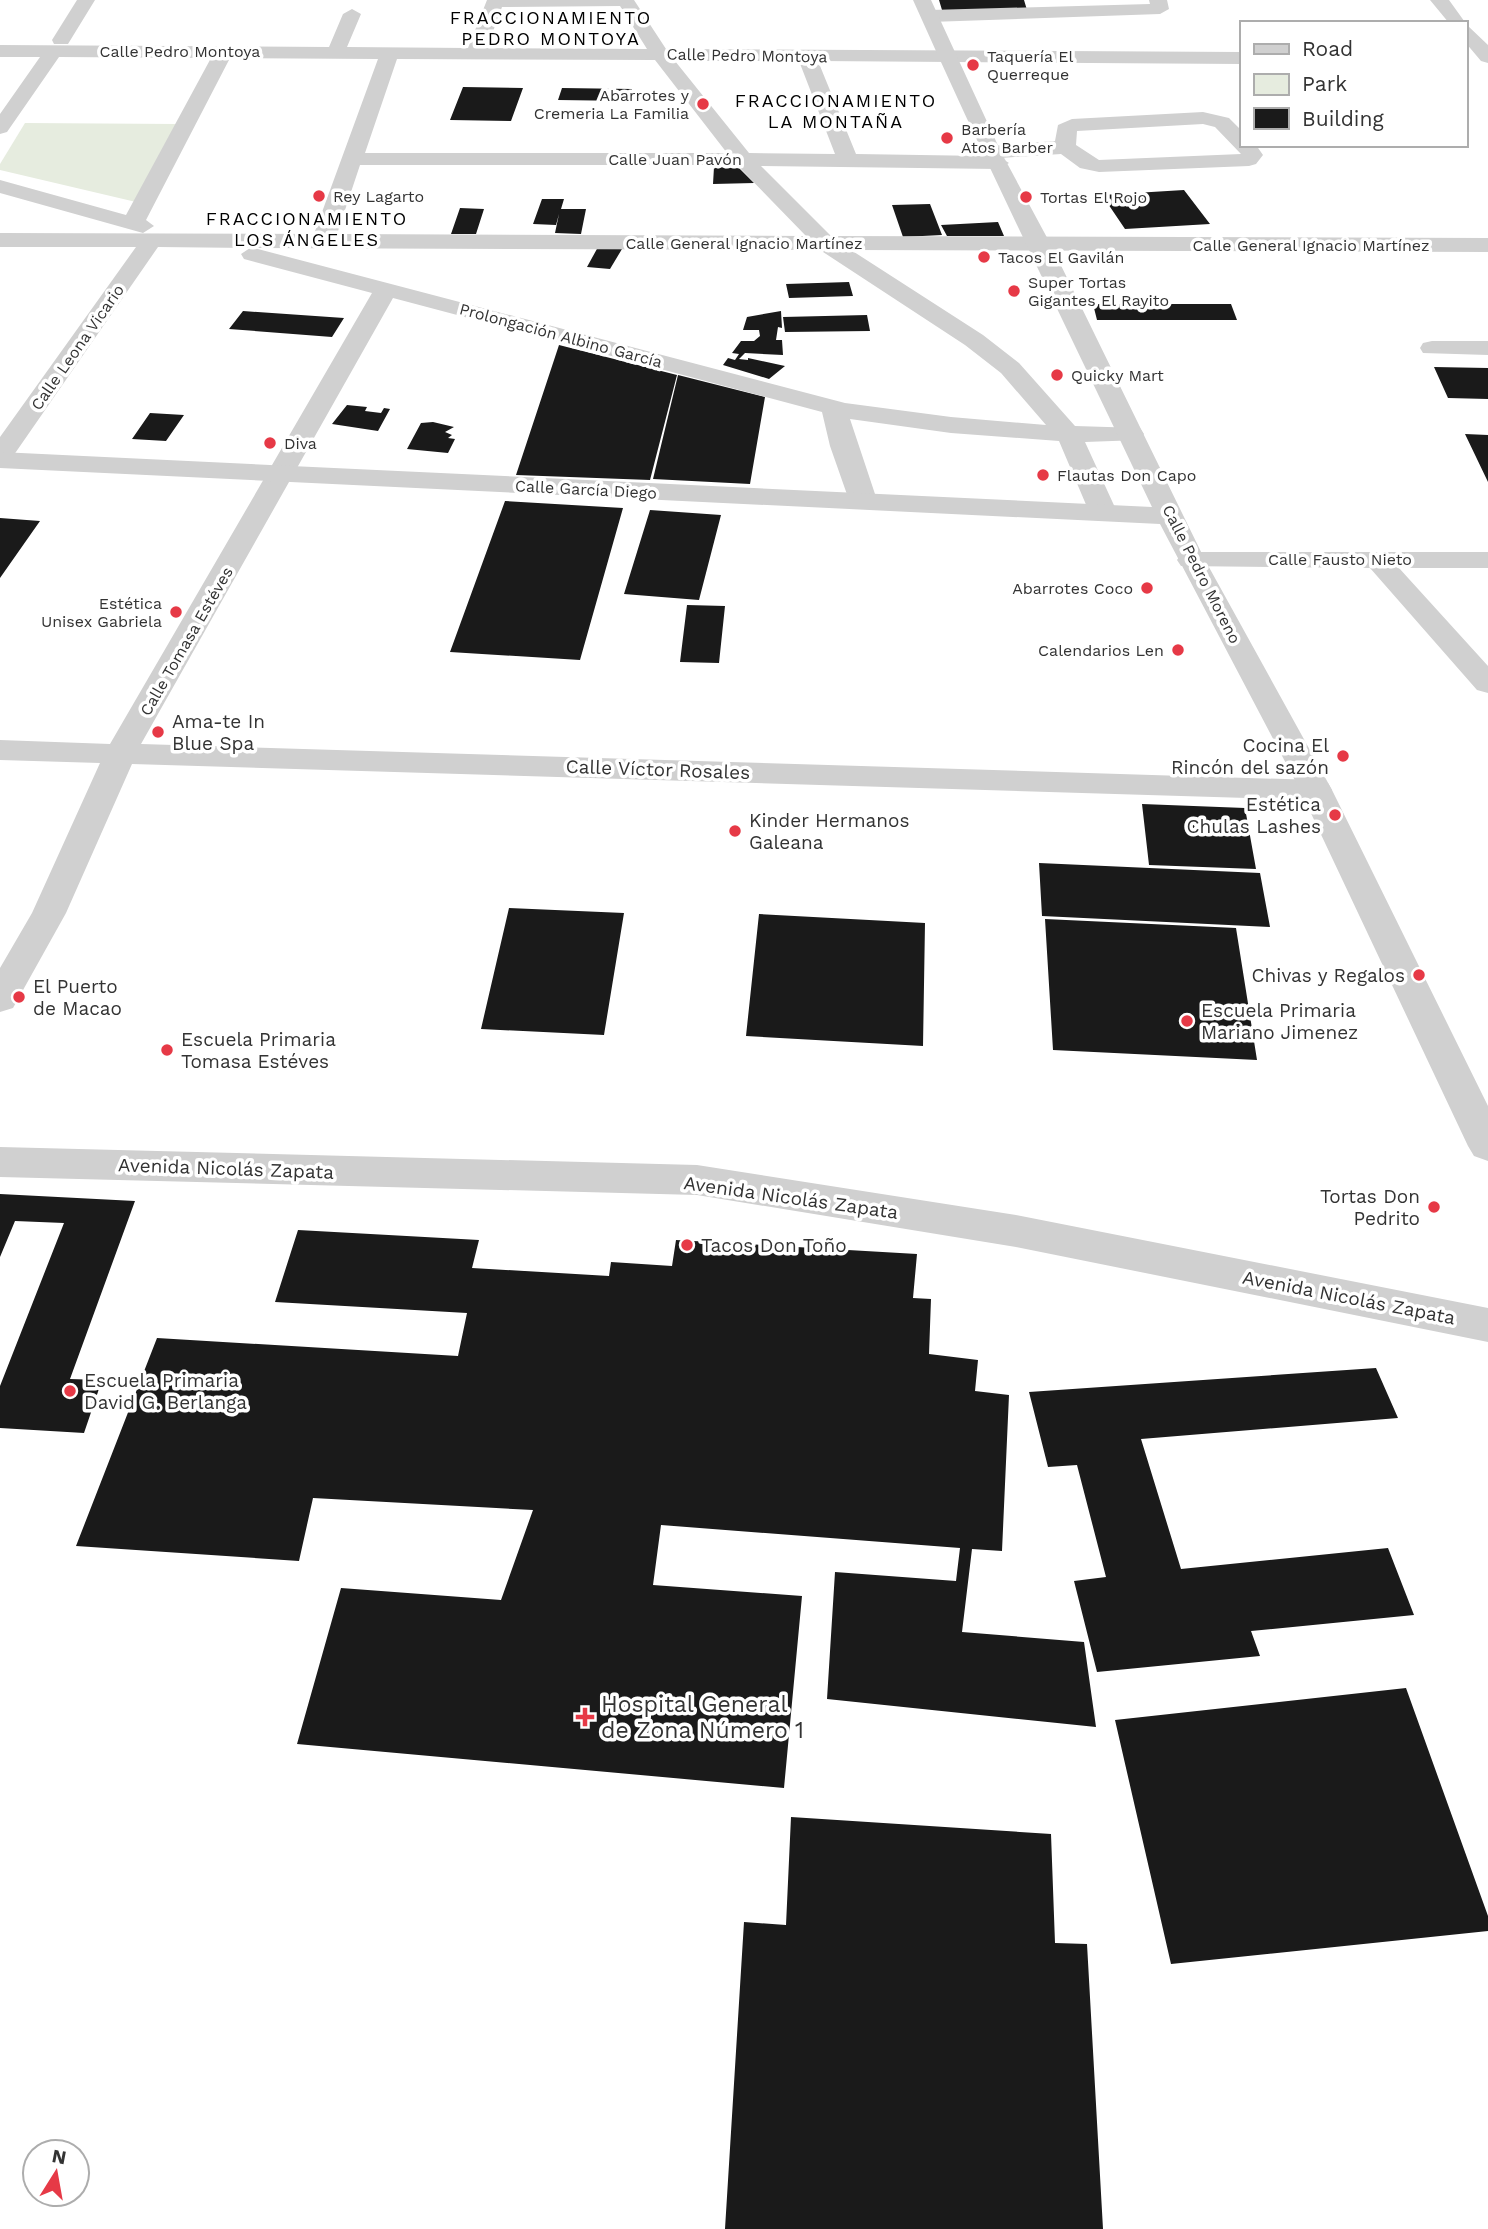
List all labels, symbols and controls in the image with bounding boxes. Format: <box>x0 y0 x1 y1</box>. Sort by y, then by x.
district label: FRACCIONAMIENTO PEDRO MONTOYA <box>450 7 652 49</box>
legend <box>1240 21 1467 147</box>
text: Road <box>1302 36 1353 61</box>
street label: Calle Pedro Montoya <box>100 42 260 61</box>
street label: Calle Pedro Montoya <box>666 45 828 66</box>
place label: Taquería El Querreque <box>987 47 1073 84</box>
marker: Taquería El Querreque <box>965 57 981 73</box>
text: Park <box>1302 71 1347 96</box>
place label: Abarrotes y Cremeria La Familia <box>534 86 690 123</box>
district label: FRACCIONAMIENTO LA MONTAÑA <box>735 90 937 132</box>
marker: Abarrotes y Cremeria La Familia <box>695 96 711 112</box>
text: Building <box>1302 106 1384 131</box>
place label: Barbería Atos Barber <box>961 120 1053 157</box>
marker: Barbería Atos Barber <box>939 130 955 146</box>
street label: Calle Juan Pavón <box>608 150 742 169</box>
place label: Rey Lagarto <box>333 187 424 206</box>
marker: Rey Lagarto <box>311 188 327 204</box>
place label: Tortas El Rojo <box>1040 188 1147 207</box>
marker: Tortas El Rojo <box>1018 189 1034 205</box>
district label: FRACCIONAMIENTO LOS ÁNGELES <box>206 208 408 250</box>
street label: Calle General Ignacio Martínez <box>625 234 863 253</box>
street label: Calle General Ignacio Martínez <box>1192 236 1430 255</box>
place label: Tacos El Gavilán <box>998 248 1124 267</box>
marker: Tacos El Gavilán <box>976 249 992 265</box>
place label: Super Tortas Gigantes El Rayito <box>1028 273 1169 310</box>
street label: Calle Leona Vicario <box>27 281 128 414</box>
marker: Super Tortas Gigantes El Rayito <box>1006 283 1022 299</box>
street label: Prolongación Albino García <box>457 299 664 372</box>
place label: Quicky Mart <box>1071 366 1164 385</box>
marker: Quicky Mart <box>1049 367 1065 383</box>
place label: Diva <box>284 434 317 453</box>
marker: Diva <box>262 435 278 451</box>
place label: Flautas Don Capo <box>1057 466 1196 485</box>
marker: Flautas Don Capo <box>1035 467 1051 483</box>
street label: Calle García Diego <box>515 476 657 503</box>
street label: Calle Pedro Moreno <box>1158 502 1245 647</box>
street label: Calle Fausto Nieto <box>1268 550 1412 569</box>
street label: Calle Tomasa Estéves <box>136 563 237 719</box>
place label: Abarrotes Coco <box>1012 579 1133 598</box>
marker: Abarrotes Coco <box>1139 580 1155 596</box>
place label: Estética Unisex Gabriela <box>41 594 162 631</box>
marker: Estética Unisex Gabriela <box>168 604 184 620</box>
place label: Calendarios Len <box>1038 641 1164 660</box>
marker: Calendarios Len <box>1170 642 1186 658</box>
place label: Ama-te In Blue Spa <box>172 710 265 755</box>
marker: Ama-te In Blue Spa <box>150 724 166 740</box>
place label: Cocina El Rincón del sazón <box>1171 734 1329 779</box>
marker: Cocina El Rincón del sazón <box>1335 748 1351 764</box>
street label: Calle Víctor Rosales <box>565 755 751 784</box>
place label: Estética Chulas Lashes <box>1187 793 1321 838</box>
marker: Estética Chulas Lashes <box>1327 807 1343 823</box>
place label: Kinder Hermanos Galeana <box>749 809 910 854</box>
marker: Kinder Hermanos Galeana <box>727 823 743 839</box>
place label: Chivas y Regalos <box>1252 964 1405 987</box>
marker: Chivas y Regalos <box>1411 967 1427 983</box>
place label: El Puerto de Macao <box>33 975 122 1020</box>
marker: El Puerto de Macao <box>11 989 27 1005</box>
place label: Escuela Primaria Mariano Jimenez <box>1201 999 1358 1044</box>
marker: Escuela Primaria Mariano Jimenez <box>1179 1013 1195 1029</box>
place label: Escuela Primaria Tomasa Estéves <box>181 1028 336 1073</box>
marker: Escuela Primaria Tomasa Estéves <box>159 1042 175 1058</box>
street label: Avenida Nicolás Zapata <box>118 1153 335 1184</box>
street label: Avenida Nicolás Zapata <box>682 1171 900 1224</box>
place label: Tortas Don Pedrito <box>1320 1185 1420 1230</box>
marker: Tortas Don Pedrito <box>1426 1199 1442 1215</box>
place label: Tacos Don Toño <box>701 1234 847 1257</box>
marker: Tacos Don Toño <box>679 1237 695 1253</box>
street label: Avenida Nicolás Zapata <box>1241 1266 1457 1329</box>
place label: Escuela Primaria David G. Berlanga <box>84 1369 247 1414</box>
marker: Escuela Primaria David G. Berlanga <box>62 1383 78 1399</box>
place label: Hospital General de Zona Número 1 <box>601 1691 804 1744</box>
marker: Hospital General de Zona Número 1 <box>575 1707 595 1727</box>
north arrow <box>21 2138 91 2208</box>
text: N <box>50 2144 68 2169</box>

